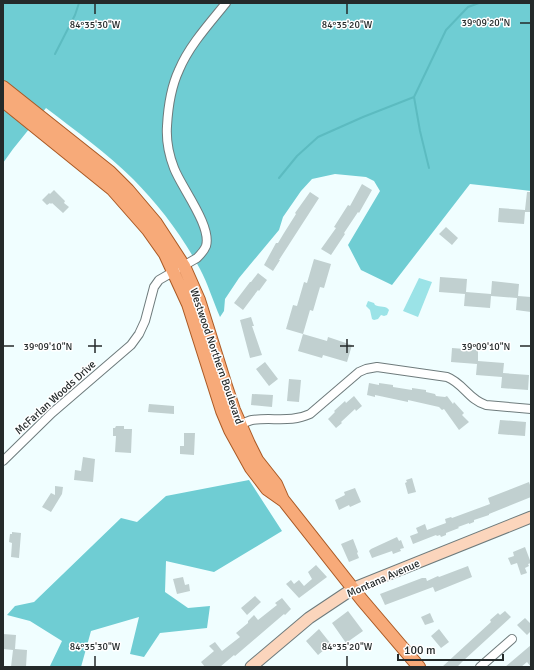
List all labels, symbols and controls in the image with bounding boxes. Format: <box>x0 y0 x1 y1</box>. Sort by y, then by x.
text: 39°09'20"N <box>462 17 510 29</box>
text: 84°35'30"W <box>70 19 121 31</box>
text: 84°35'20"W <box>322 19 373 31</box>
street label: Westwood Northern Boulevard <box>187 286 246 426</box>
text: 39°09'10"N <box>24 341 72 353</box>
text: 39°09'10"N <box>462 341 510 353</box>
street label: McFarlan Woods Drive <box>12 358 98 437</box>
street label: Montana Avenue <box>345 557 422 600</box>
scale bar <box>398 636 503 662</box>
text: 84°35'30"W <box>70 641 121 653</box>
text: 84°35'20"W <box>322 641 373 653</box>
text: 100 m <box>404 643 436 658</box>

